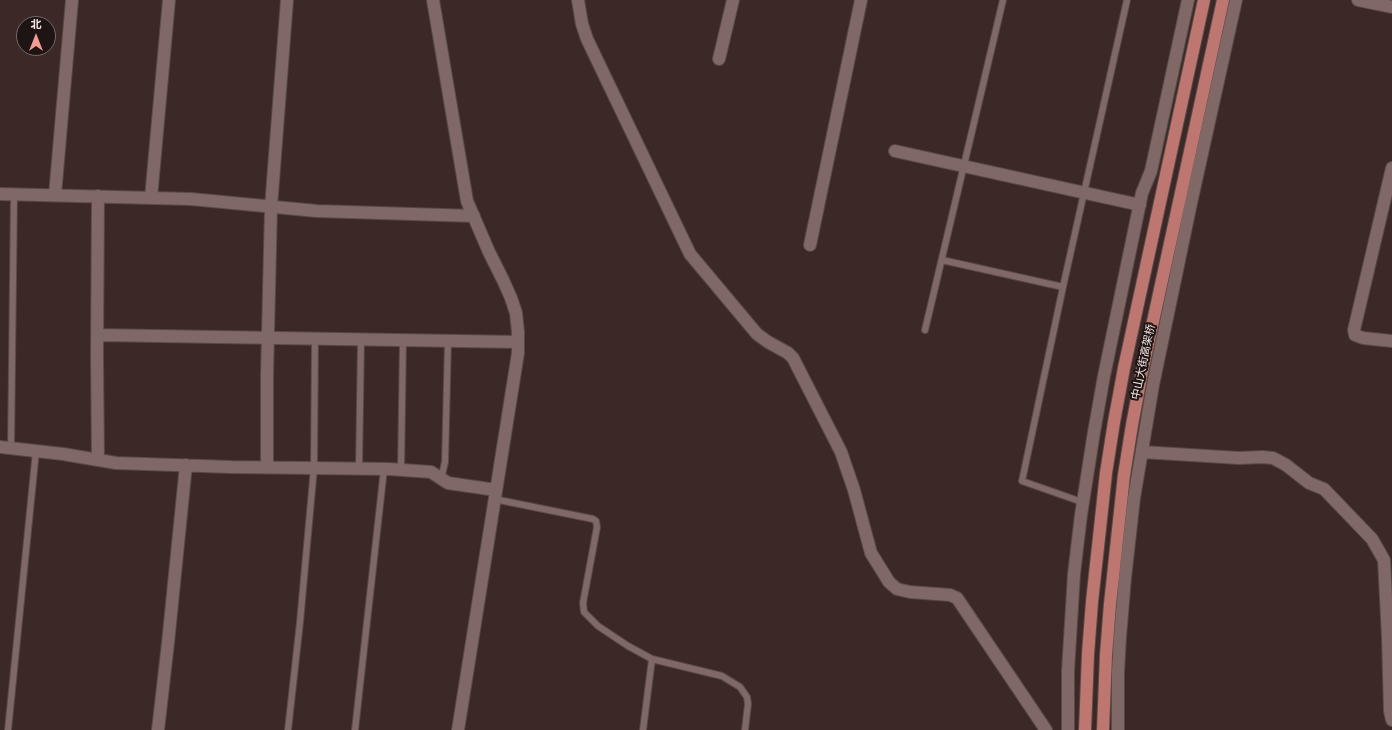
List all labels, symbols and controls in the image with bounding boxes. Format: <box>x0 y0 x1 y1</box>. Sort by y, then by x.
north arrow <box>16 16 56 56</box>
text: 北 <box>31 18 42 31</box>
street label: 中山大街高架桥 <box>1130 323 1158 401</box>

